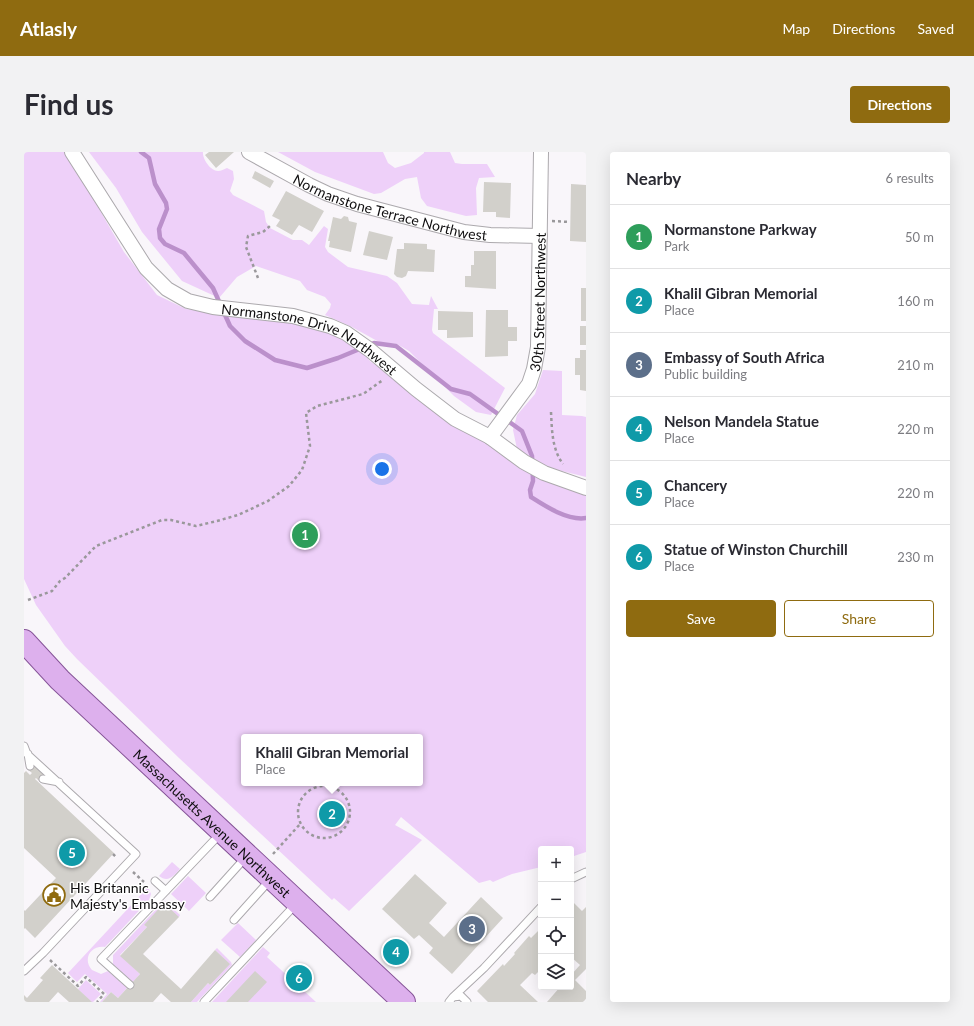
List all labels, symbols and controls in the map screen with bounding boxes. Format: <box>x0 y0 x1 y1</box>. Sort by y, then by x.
text: Atlasly <box>20 17 77 40</box>
text: Map <box>783 20 810 37</box>
text: Directions <box>832 20 895 37</box>
text: Saved <box>917 20 954 37</box>
button: Directions <box>850 86 950 123</box>
text: Find us <box>24 87 114 121</box>
text: Nearby <box>626 168 681 189</box>
street label: Normanstone Terrace Northwest <box>291 170 488 243</box>
text: 6 results <box>886 170 934 186</box>
text: Normanstone Parkway <box>664 220 817 238</box>
text: 1 <box>635 229 643 245</box>
text: 50 m <box>905 229 934 245</box>
street label: 30th Street Northwest <box>525 232 548 373</box>
text: Park <box>664 238 689 254</box>
text: Khalil Gibran Memorial <box>664 284 818 302</box>
text: 2 <box>635 293 643 309</box>
text: 160 m <box>897 293 934 309</box>
street label: Normanstone Drive Northwest <box>221 300 401 378</box>
text: Place <box>664 302 694 318</box>
text: Embassy of South Africa <box>664 348 825 366</box>
text: 3 <box>635 357 643 373</box>
text: 210 m <box>897 357 934 373</box>
text: Public building <box>664 366 747 382</box>
text: Nelson Mandela Statue <box>664 412 819 430</box>
text: 4 <box>635 421 643 437</box>
text: 220 m <box>897 421 934 437</box>
text: Place <box>664 430 694 446</box>
your location <box>372 459 392 479</box>
text: Chancery <box>664 476 727 494</box>
text: 5 <box>635 485 643 501</box>
text: 220 m <box>897 485 934 501</box>
text: Place <box>664 494 694 510</box>
pin: 1 <box>292 520 318 550</box>
text: Statue of Winston Churchill <box>664 540 848 558</box>
text: 6 <box>635 549 643 565</box>
text: 230 m <box>897 549 934 565</box>
text: Place <box>664 558 694 574</box>
button: Save <box>626 600 776 637</box>
button: Share <box>784 600 934 637</box>
popup <box>241 734 423 786</box>
text: Khalil Gibran Memorial <box>255 743 409 761</box>
street label: Massachusetts Avenue Northwest <box>130 745 295 900</box>
text: Place <box>255 761 285 777</box>
pin: 2 <box>319 799 345 829</box>
pin: 5 <box>59 838 85 868</box>
map controls <box>538 846 574 990</box>
button: + <box>538 846 574 882</box>
place label: His Britannic Majesty's Embassy <box>70 879 185 912</box>
public building icon: His Britannic Majesty's Embassy <box>41 882 67 908</box>
button: − <box>538 882 574 918</box>
pin: 3 <box>459 914 485 944</box>
button: locate <box>538 918 574 954</box>
pin: 4 <box>383 937 409 967</box>
button: layers <box>538 954 574 990</box>
pin: 6 <box>286 963 312 993</box>

